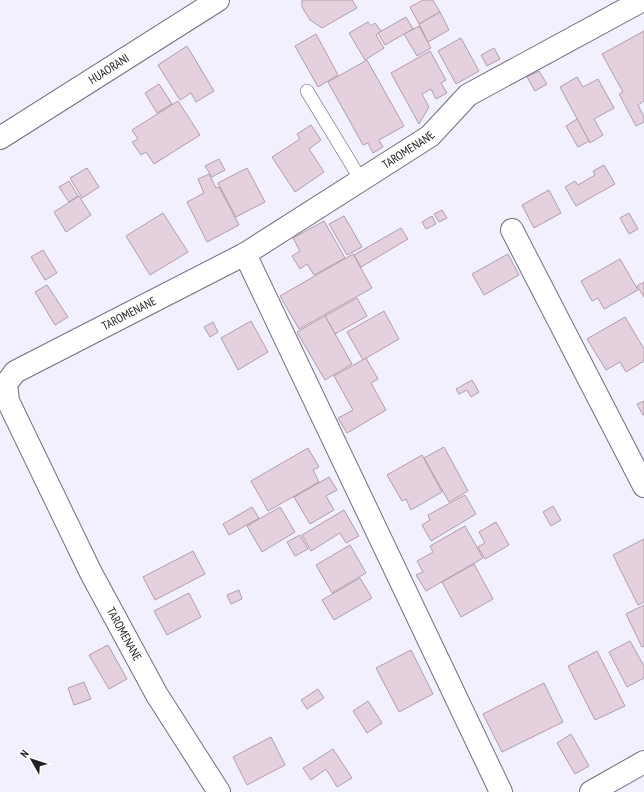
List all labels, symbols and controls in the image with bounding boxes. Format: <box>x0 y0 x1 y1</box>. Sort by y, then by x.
street label: HUAORANI <box>86 50 132 87</box>
street label: TAROMENANE <box>379 128 438 172</box>
street label: TAROMENANE <box>99 293 158 333</box>
street label: TAROMENANE <box>104 604 145 663</box>
north arrow <box>12 740 52 780</box>
text: N <box>17 747 32 760</box>

